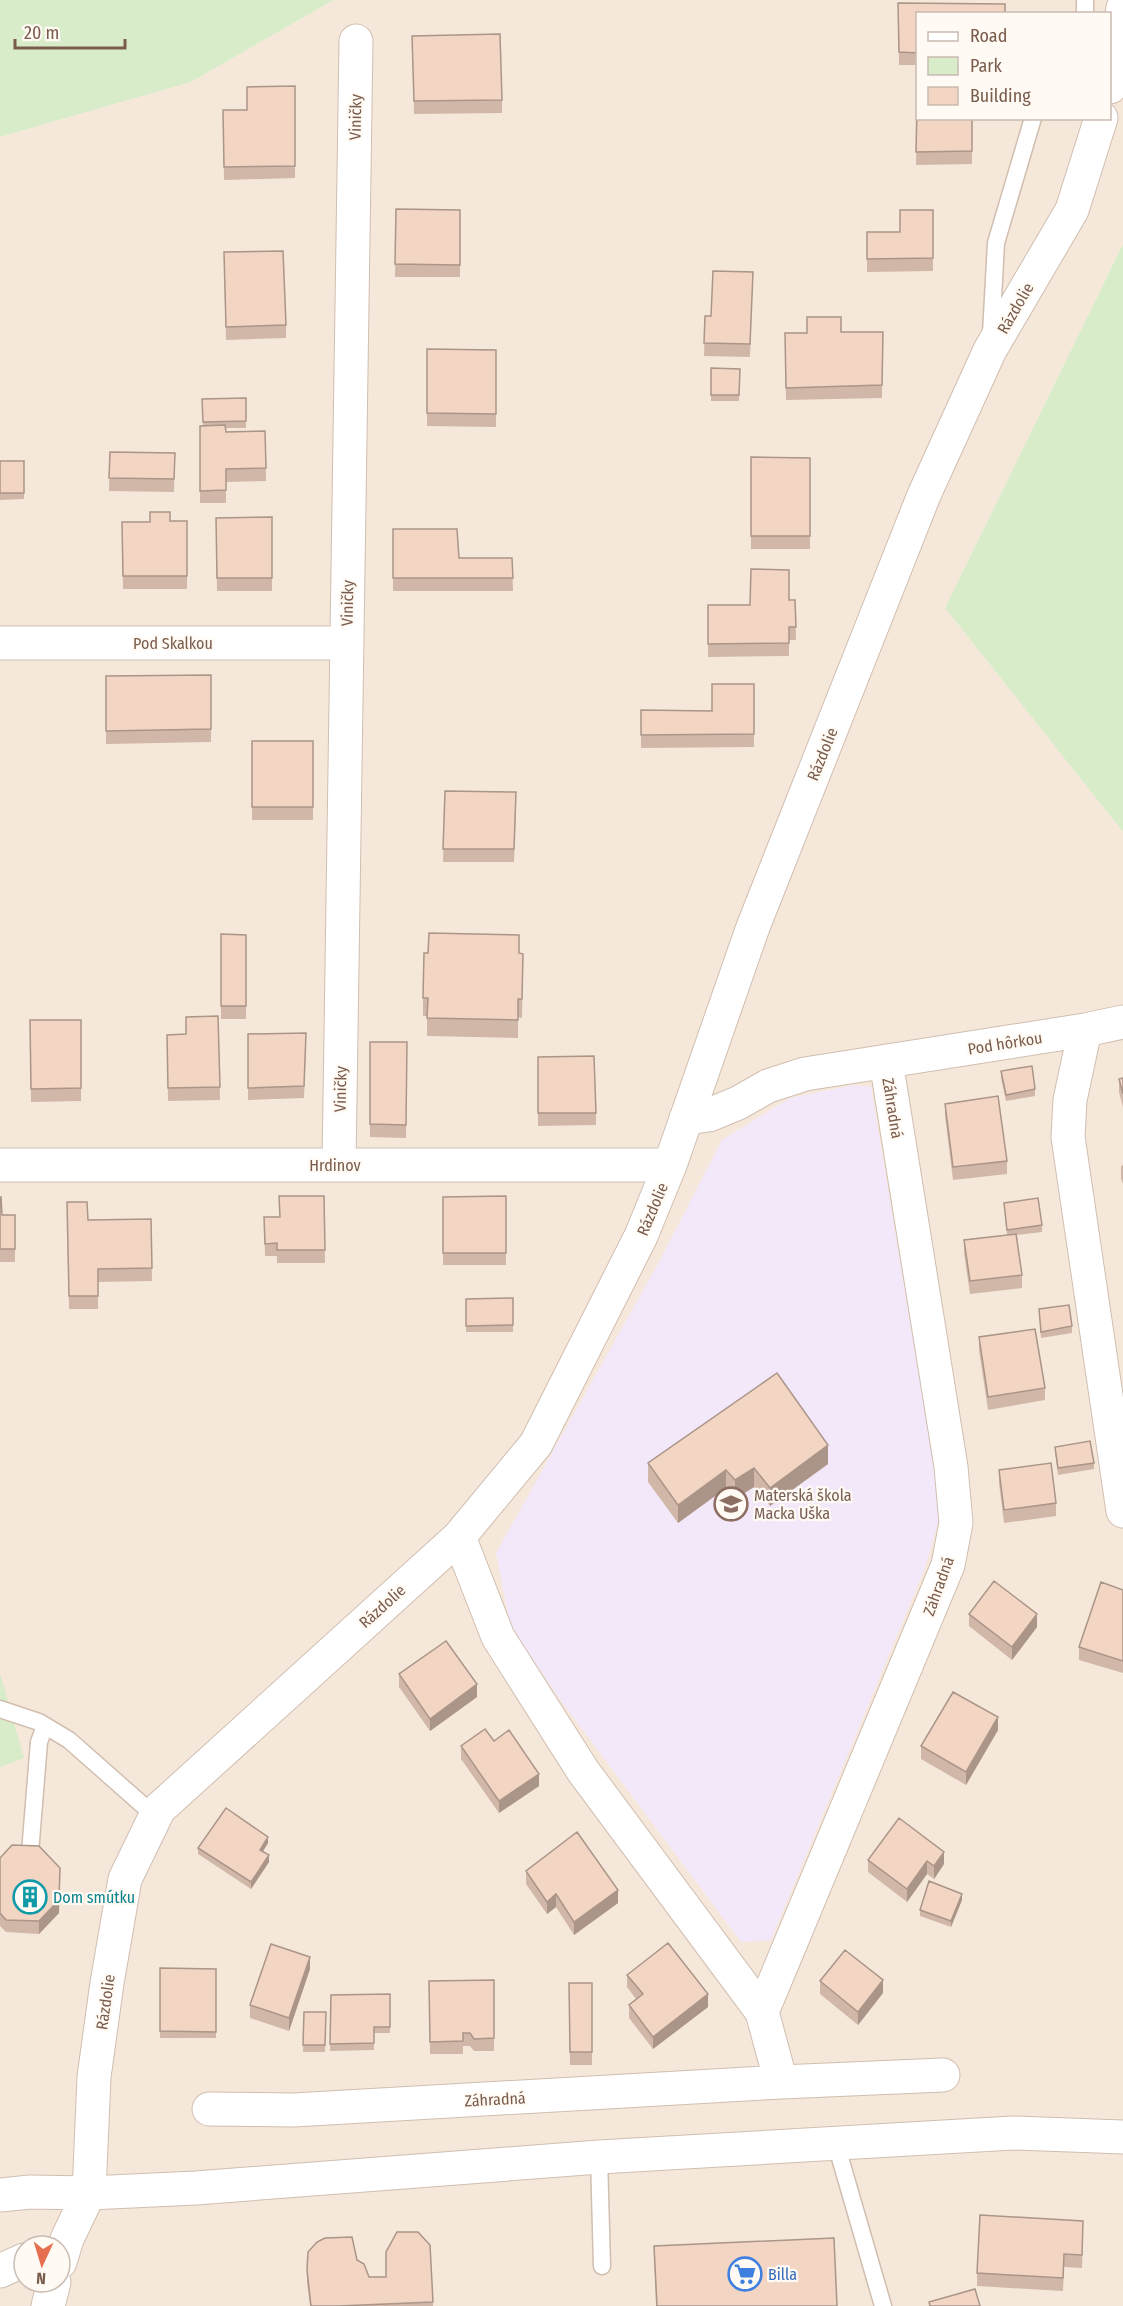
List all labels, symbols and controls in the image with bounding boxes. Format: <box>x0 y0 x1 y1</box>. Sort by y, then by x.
scale bar <box>15 12 124 50</box>
legend <box>916 12 1111 120</box>
text: 20 m <box>24 22 59 44</box>
text: Road <box>970 25 1007 47</box>
text: Park <box>970 55 1003 77</box>
text: Building <box>970 85 1031 107</box>
street label: Viničky <box>346 93 365 140</box>
street label: Rázdolie <box>993 279 1038 337</box>
street label: Viničky <box>338 579 357 626</box>
street label: Pod Skalkou <box>133 634 213 653</box>
street label: Rázdolie <box>803 725 842 784</box>
street label: Pod hôrkou <box>966 1028 1044 1059</box>
street label: Viničky <box>331 1065 350 1112</box>
street label: Záhradná <box>878 1076 907 1140</box>
street label: Hrdinov <box>309 1156 361 1175</box>
street label: Rázdolie <box>633 1180 672 1239</box>
school or university icon: Materská škola Macka Uška <box>713 1486 749 1522</box>
place label: Materská škola Macka Uška <box>754 1486 852 1523</box>
street label: Záhradná <box>919 1554 958 1618</box>
street label: Rázdolie <box>355 1581 409 1632</box>
building icon: Dom smútku <box>12 1879 48 1915</box>
place label: Dom smútku <box>53 1888 135 1907</box>
street label: Rázdolie <box>92 1973 119 2031</box>
street label: Záhradná <box>464 2088 526 2111</box>
north arrow <box>12 2234 72 2294</box>
supermarket icon: Billa <box>727 2256 763 2292</box>
place label: Billa <box>768 2265 797 2284</box>
text: N <box>36 2269 46 2288</box>

